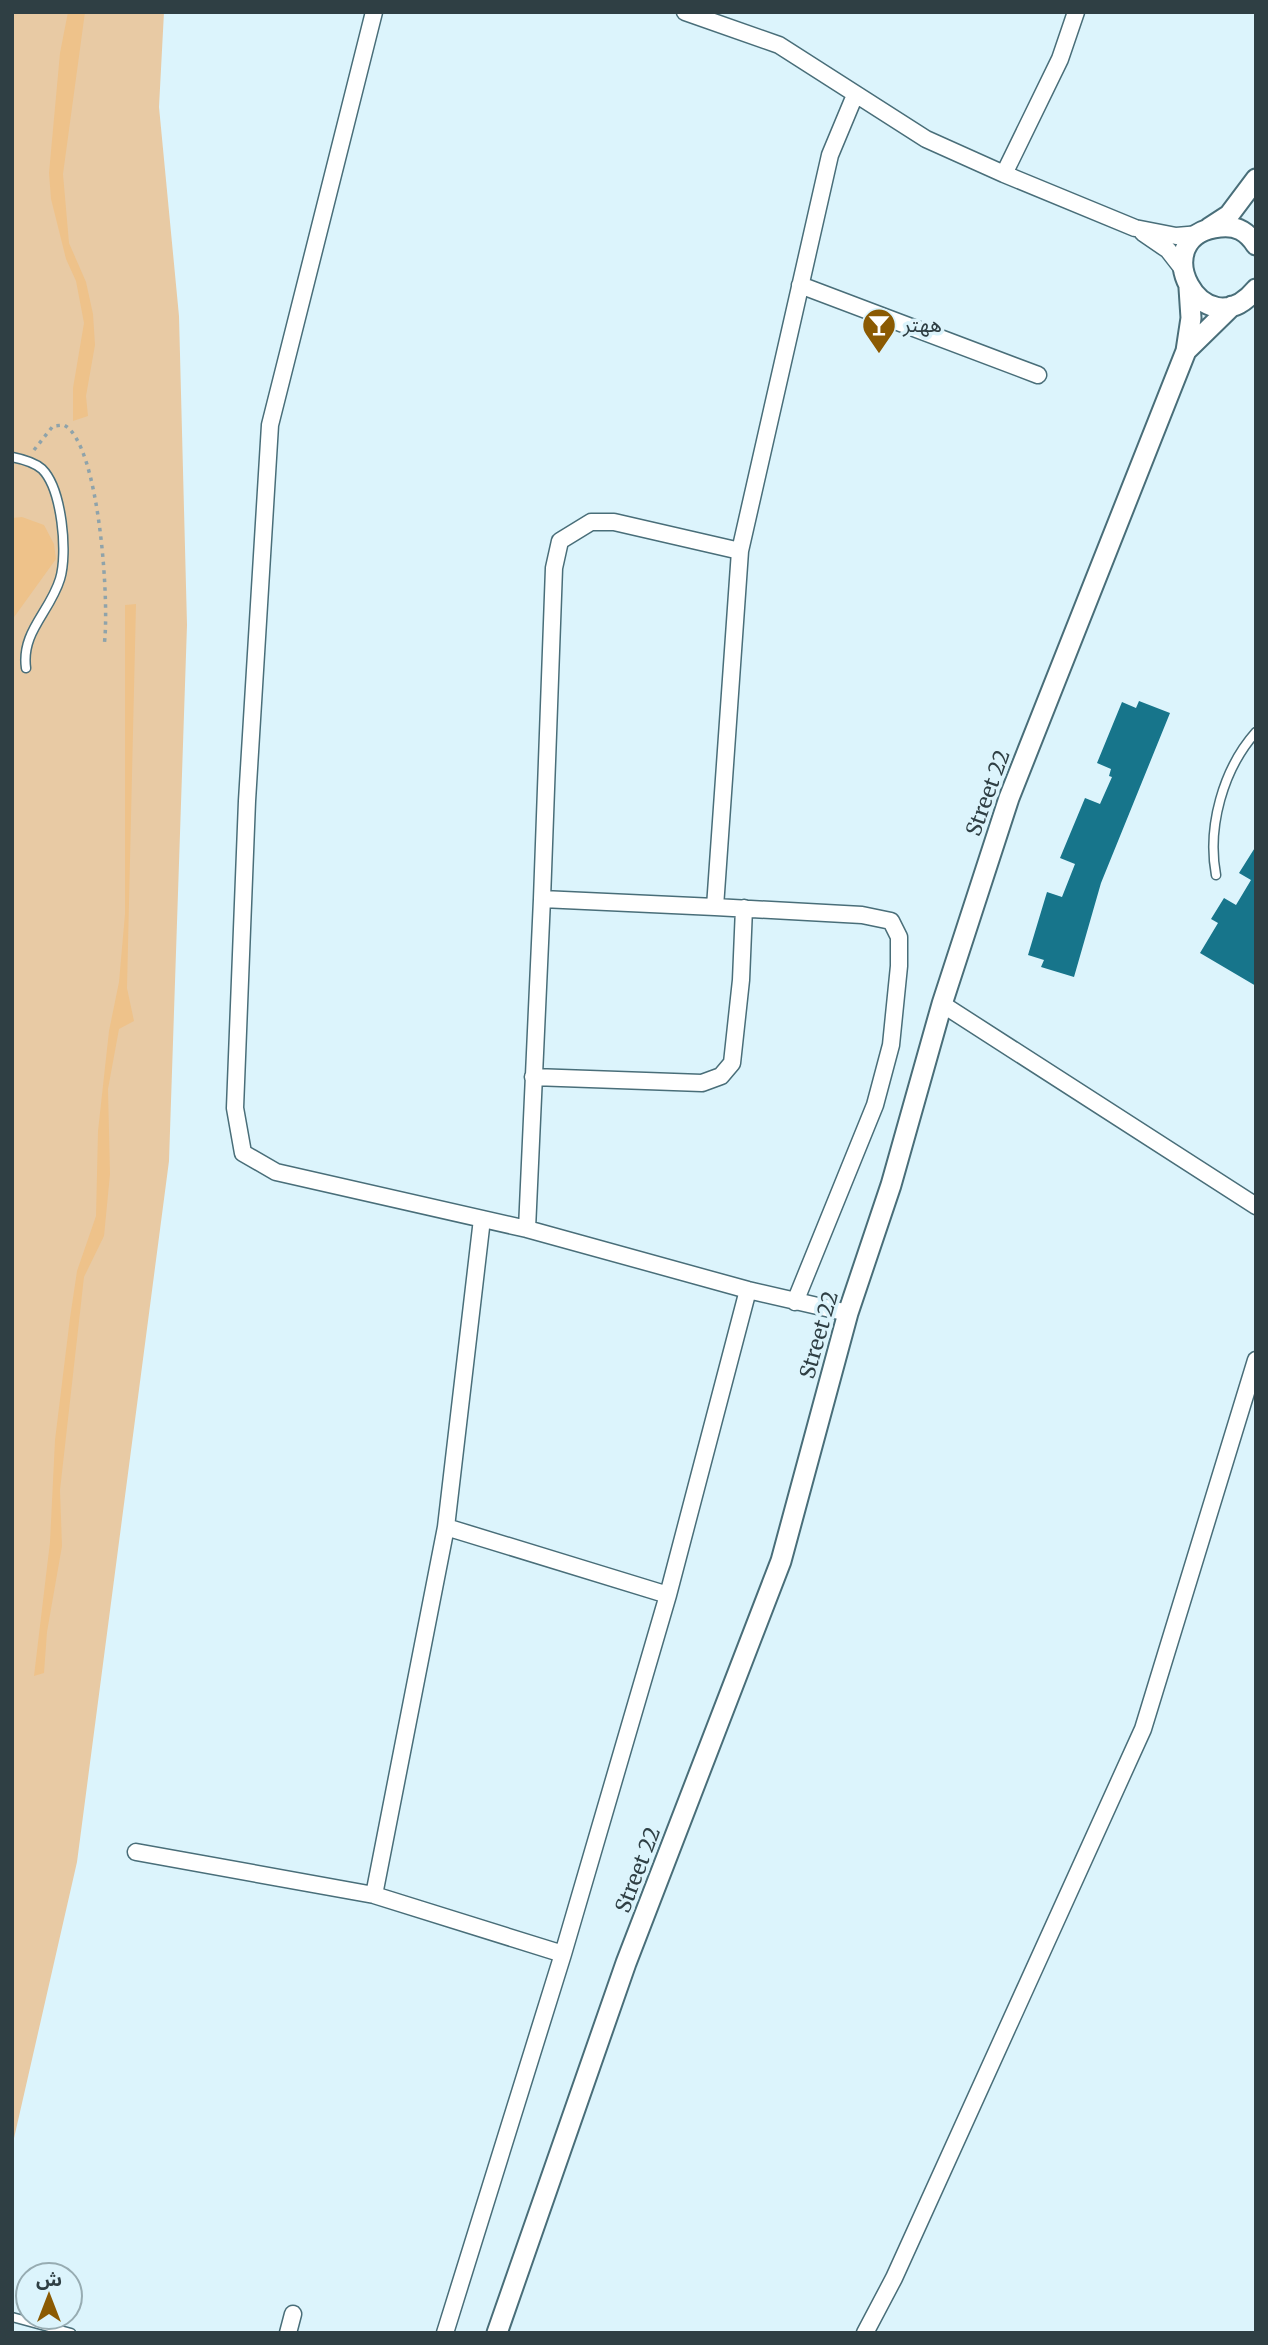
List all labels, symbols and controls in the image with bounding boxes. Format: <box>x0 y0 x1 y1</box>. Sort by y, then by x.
bar icon: ههتر <box>860 306 898 355</box>
place label: ههتر <box>902 311 942 338</box>
street label: Street 22 <box>960 746 1016 840</box>
street label: Street 22 <box>793 1288 844 1382</box>
street label: Street 22 <box>609 1823 666 1916</box>
north arrow <box>14 2261 84 2331</box>
text: ش <box>36 2267 62 2291</box>

